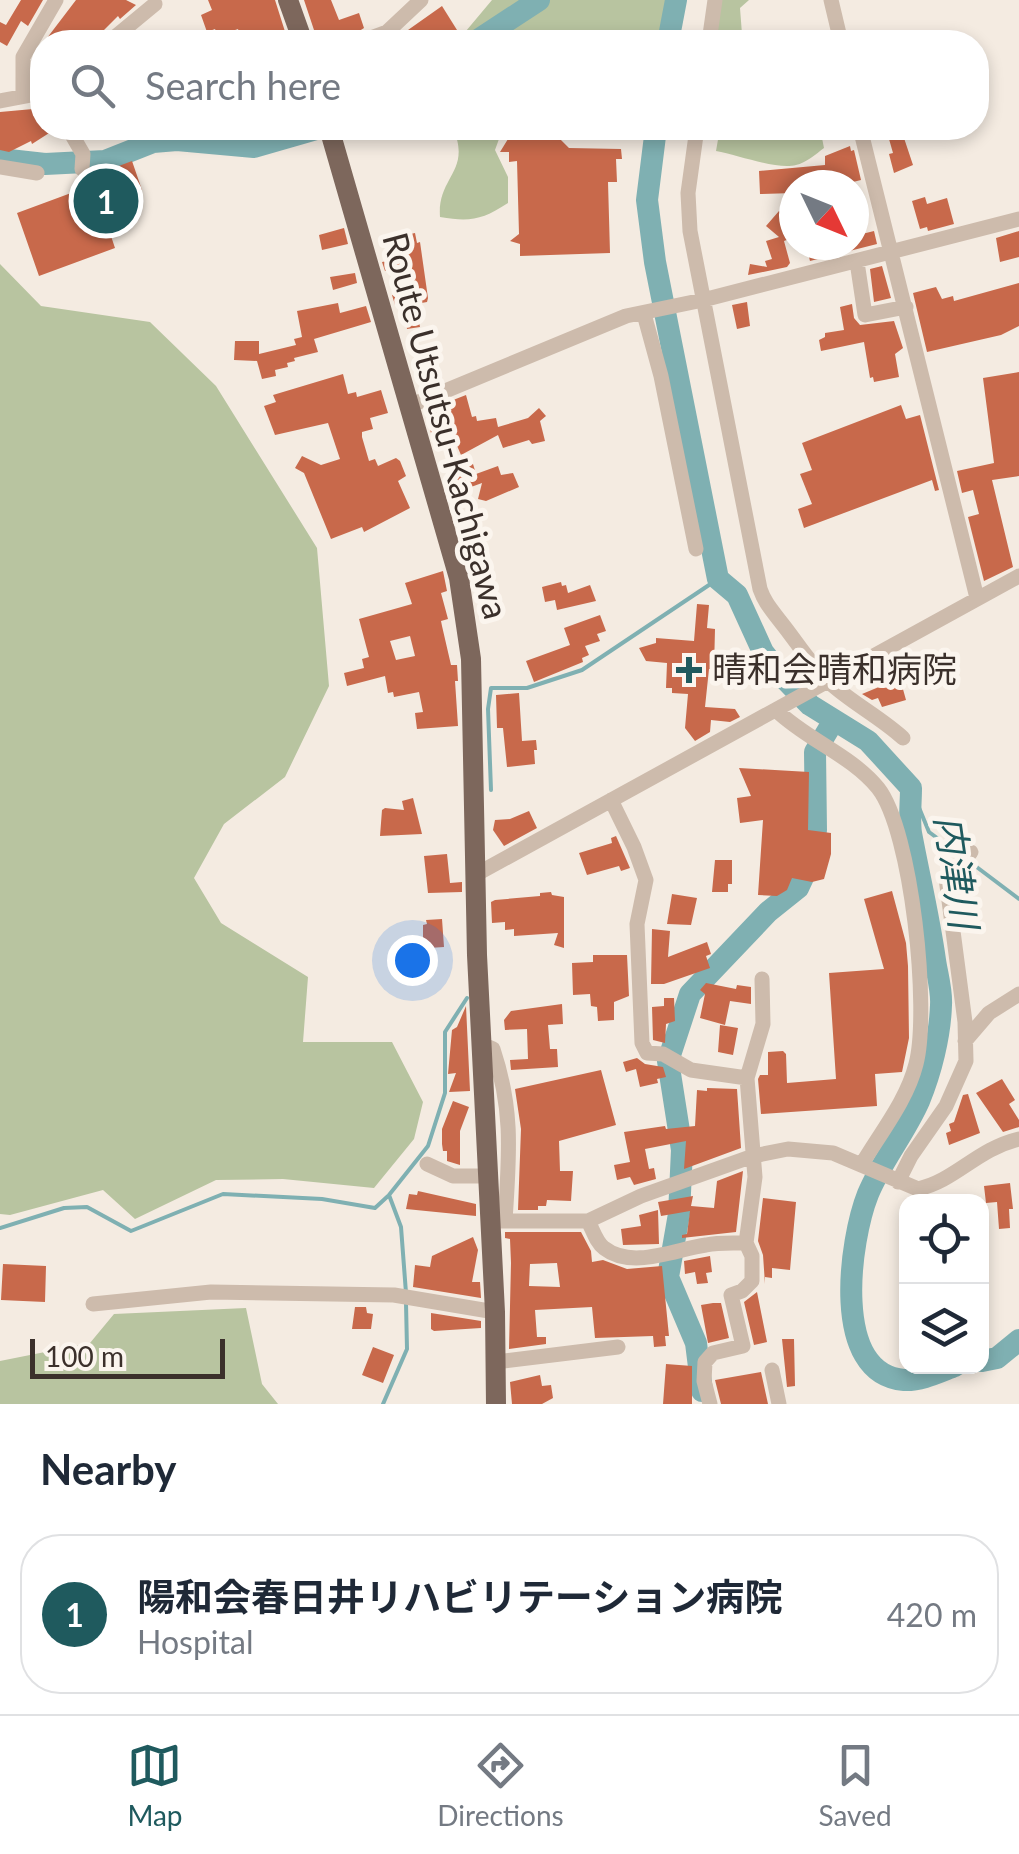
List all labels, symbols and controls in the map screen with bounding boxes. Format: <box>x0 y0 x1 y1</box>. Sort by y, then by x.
search box <box>30 30 989 140</box>
icon: search <box>65 58 120 113</box>
text: Search here <box>145 62 341 108</box>
pin: 1 <box>74 164 138 238</box>
north arrow <box>779 170 869 260</box>
street label: Route Utsutsu-Kachigawa <box>375 228 519 623</box>
place label: 晴和会晴和病院 <box>712 647 957 689</box>
marker: 晴和会晴和病院 <box>676 657 702 683</box>
water label: 内津川 <box>927 812 989 935</box>
your location <box>387 935 438 986</box>
map controls <box>899 1194 989 1374</box>
button: locate <box>899 1194 989 1284</box>
button: layers <box>899 1284 989 1374</box>
scale bar <box>30 1334 225 1378</box>
text: 100 m <box>45 1339 124 1373</box>
text: Nearby <box>40 1444 177 1494</box>
text: 陽和会春日井リハビリテーション病院 <box>137 1573 782 1619</box>
text: 1 <box>65 1595 84 1634</box>
text: 420 m <box>887 1595 977 1634</box>
text: Hospital <box>137 1622 253 1661</box>
tab: Map <box>127 1738 183 1832</box>
tab: Directions <box>437 1738 564 1832</box>
tab: Saved <box>818 1738 892 1832</box>

